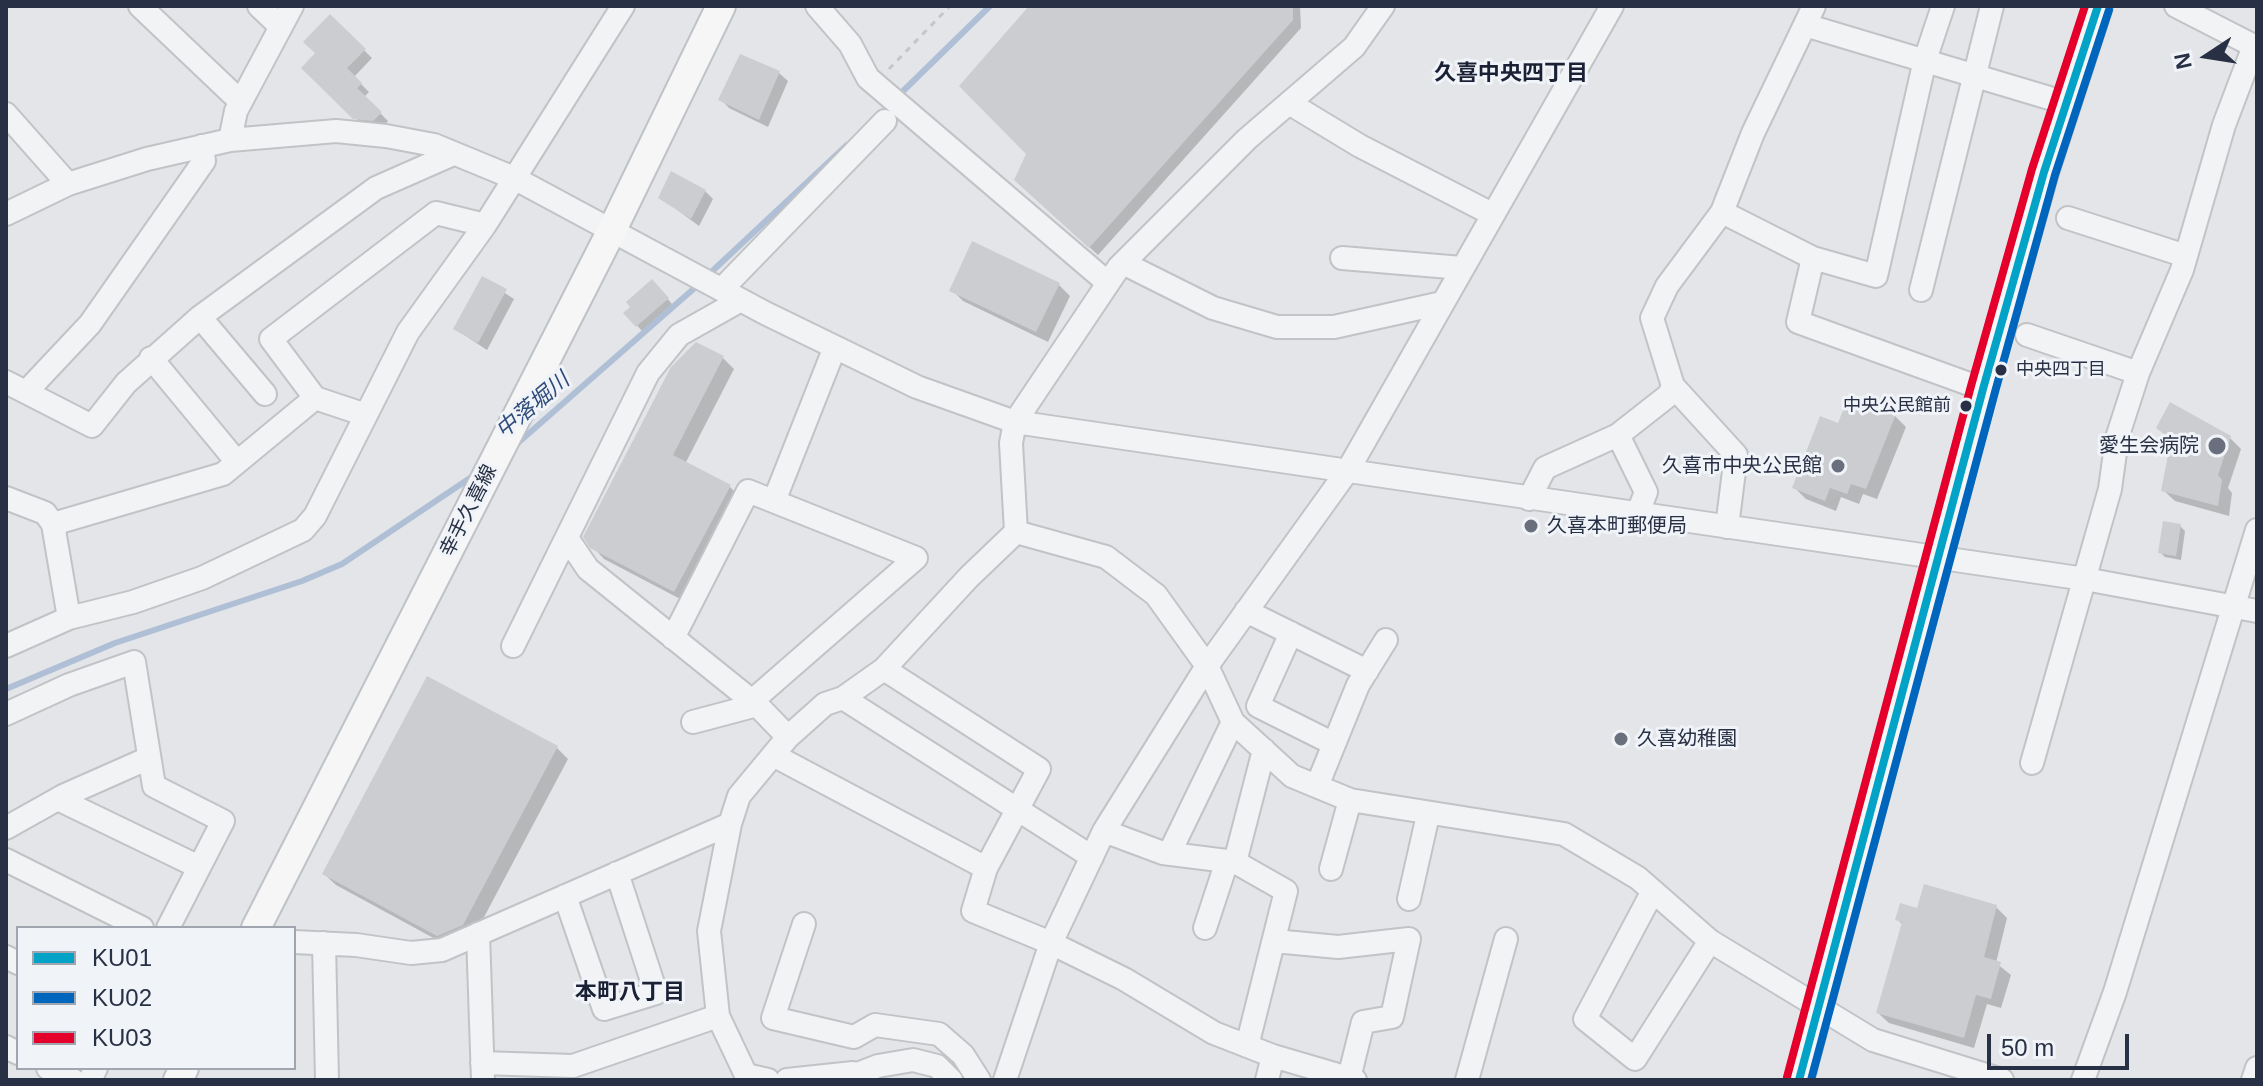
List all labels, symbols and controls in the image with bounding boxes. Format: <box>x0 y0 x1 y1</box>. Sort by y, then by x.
north arrow <box>2167 16 2247 96</box>
text: N <box>2169 51 2197 71</box>
district label: 久喜中央四丁目 <box>1434 61 1588 87</box>
place label: 中央四丁目 <box>2016 359 2106 381</box>
marker: 中央四丁目 <box>1993 362 2009 378</box>
water label: 中落堀川 <box>491 368 575 444</box>
place label: 中央公民館前 <box>1843 395 1951 417</box>
marker: 中央公民館前 <box>1958 398 1974 414</box>
place label: 愛生会病院 <box>2099 434 2199 458</box>
marker: 愛生会病院 <box>2206 435 2228 457</box>
place label: 久喜市中央公民館 <box>1662 454 1822 478</box>
marker: 久喜市中央公民館 <box>1829 457 1847 475</box>
street label: 幸手久喜線 <box>436 461 502 561</box>
place label: 久喜本町郵便局 <box>1547 514 1687 538</box>
marker: 久喜本町郵便局 <box>1522 517 1540 535</box>
place label: 久喜幼稚園 <box>1637 727 1737 751</box>
marker: 久喜幼稚園 <box>1612 730 1630 748</box>
legend <box>16 926 296 1070</box>
text: KU01 <box>92 944 152 971</box>
district label: 本町八丁目 <box>575 980 685 1006</box>
text: KU02 <box>92 984 152 1011</box>
scale bar <box>1991 1018 2133 1068</box>
text: KU03 <box>92 1024 152 1051</box>
text: 50 m <box>2001 1034 2054 1061</box>

